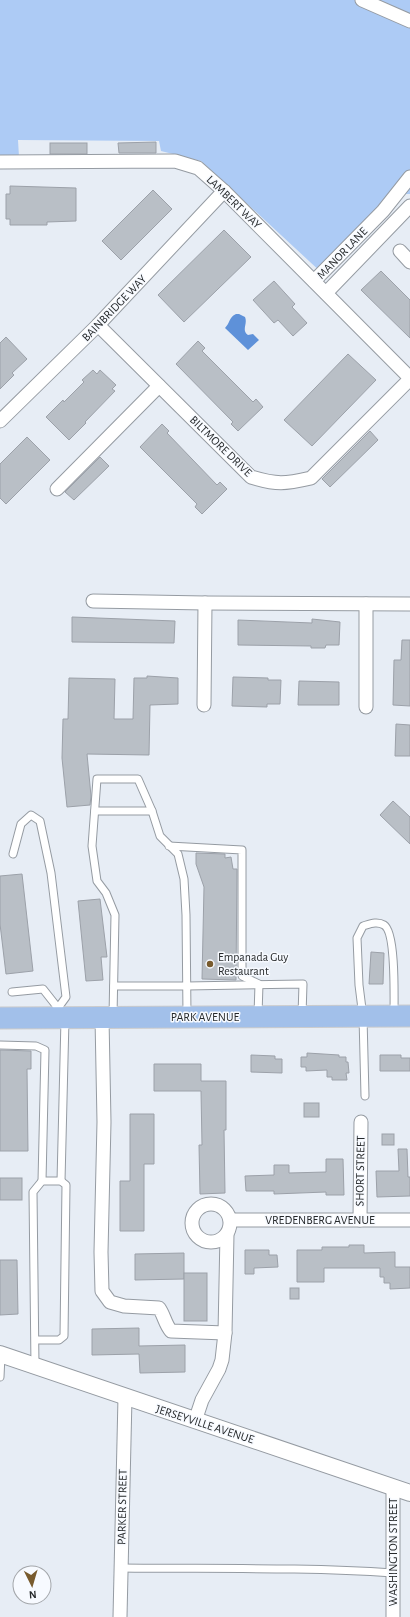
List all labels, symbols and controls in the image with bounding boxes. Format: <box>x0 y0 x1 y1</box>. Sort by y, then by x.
street label: LAMBERT WAY <box>204 173 264 231</box>
street label: MANOR LANE <box>315 225 370 281</box>
street label: BAINBRIDGE WAY <box>79 272 149 343</box>
street label: BILTMORE DRIVE <box>188 413 255 479</box>
place label: Empanada Guy Restaurant <box>218 951 288 977</box>
marker: Empanada Guy Restaurant <box>205 959 215 969</box>
street label: PARK AVENUE <box>171 1011 239 1023</box>
street label: SHORT STREET <box>353 1135 367 1207</box>
street label: VREDENBERG AVENUE <box>265 1214 375 1226</box>
street label: JERSEYVILLE AVENUE <box>154 1402 256 1446</box>
street label: PARKER STREET <box>115 1469 129 1545</box>
street label: WASHINGTON STREET <box>387 1498 399 1606</box>
north arrow <box>12 1565 52 1605</box>
text: N <box>29 1589 37 1600</box>

